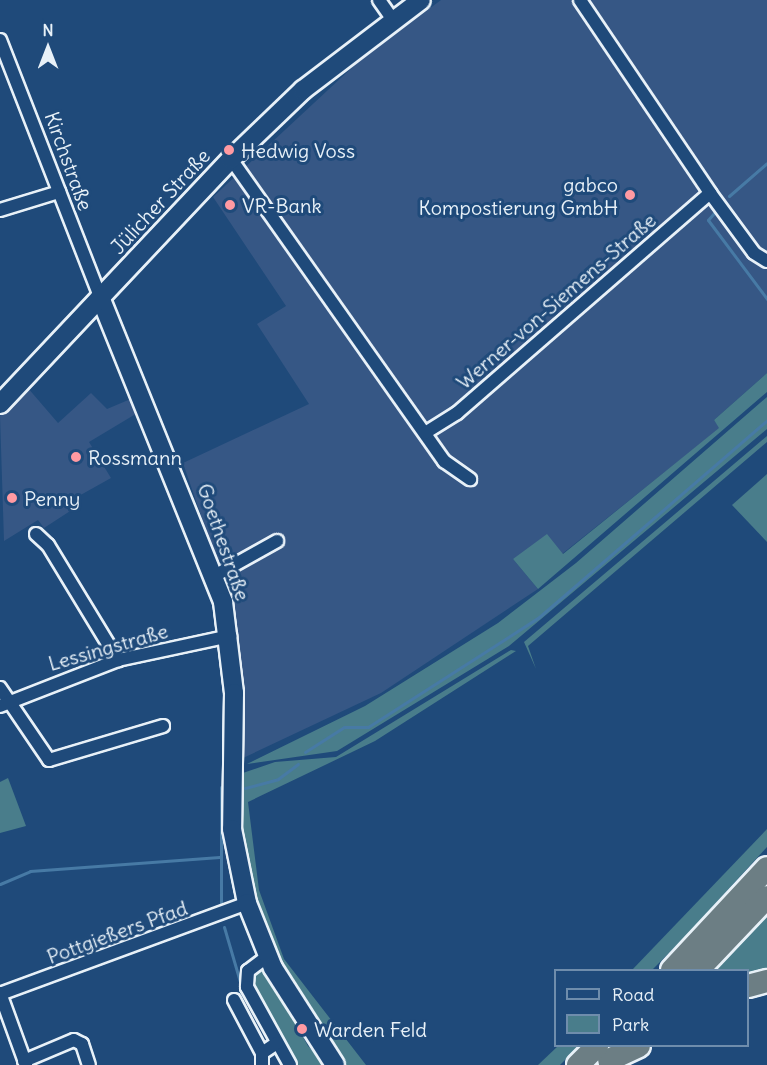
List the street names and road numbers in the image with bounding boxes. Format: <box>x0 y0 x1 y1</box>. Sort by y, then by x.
street label: Kirchstraße <box>40 108 98 214</box>
street label: Jülicher Straße <box>105 144 215 258</box>
street label: Werner-von-Siemens-Straße <box>451 208 661 394</box>
street label: Goethestraße <box>193 480 255 604</box>
street label: Lessingstraße <box>45 618 171 676</box>
street label: Pottgießers Pfad <box>44 895 190 969</box>

